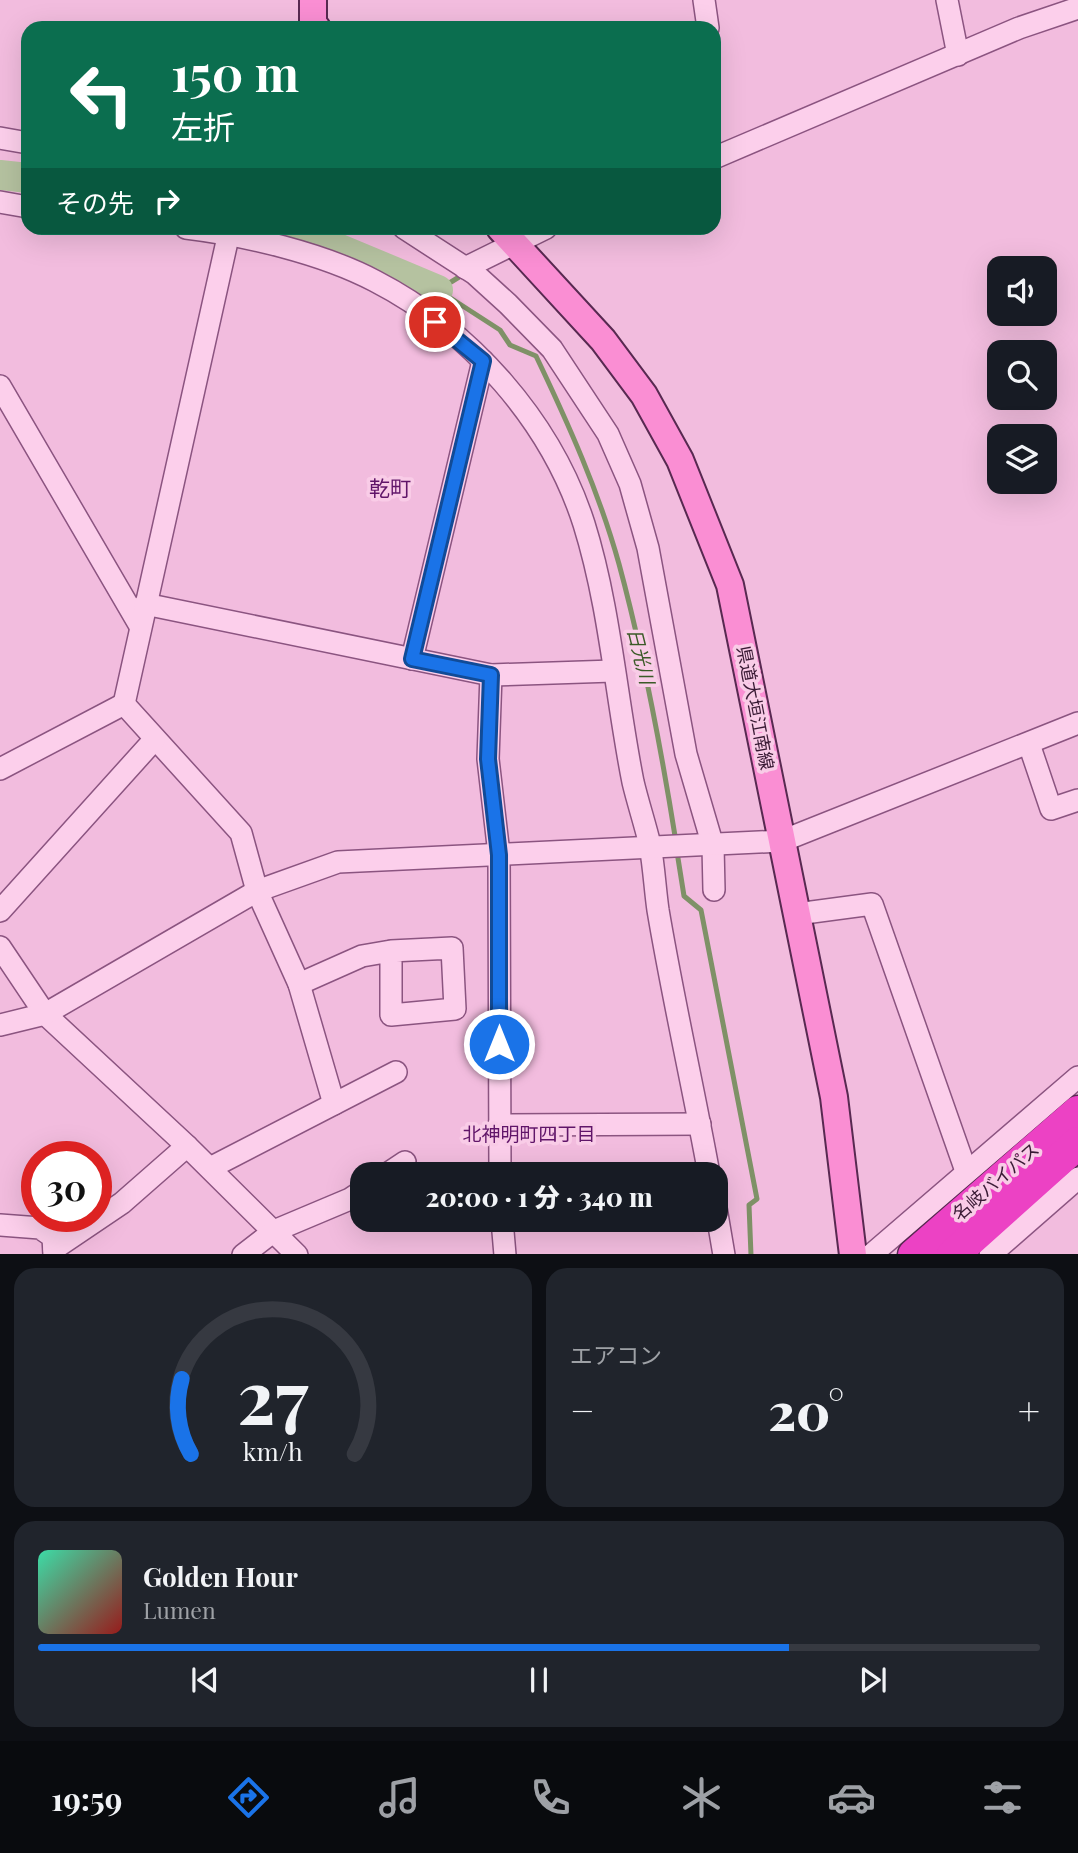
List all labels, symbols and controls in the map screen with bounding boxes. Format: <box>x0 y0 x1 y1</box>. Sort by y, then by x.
text: 150 m <box>171 39 299 104</box>
icon: left <box>56 49 147 140</box>
text: 左折 <box>171 104 235 147</box>
icon: right <box>148 182 186 220</box>
text: その先 <box>56 185 134 220</box>
map controls <box>987 256 1057 494</box>
button: sound <box>987 256 1057 326</box>
pin <box>405 292 465 352</box>
icon: arrive <box>416 303 454 341</box>
button: search <box>987 340 1057 410</box>
button: layers <box>987 424 1057 494</box>
district label: 乾町 <box>369 473 411 501</box>
water label: 日光川 <box>622 625 662 688</box>
street label: 県道大垣江南線 <box>732 644 780 772</box>
position arrow <box>462 1007 536 1081</box>
district label: 北神明町四丁目 <box>462 1120 596 1146</box>
street label: 名岐バイパス <box>947 1137 1044 1226</box>
speed limit sign: 30 <box>21 1141 112 1232</box>
text: 20:00 · 1 分 · 340 m <box>425 1179 653 1214</box>
text: エアコン <box>570 1339 662 1370</box>
text: 27 <box>237 1345 309 1442</box>
text: 20° <box>768 1375 844 1444</box>
text: − <box>570 1384 595 1435</box>
text: + <box>1018 1384 1040 1435</box>
text: km/h <box>243 1433 303 1466</box>
text: Golden Hour <box>143 1559 298 1594</box>
text: Lumen <box>143 1594 216 1625</box>
icon: previous <box>186 1661 224 1699</box>
icon: pause <box>520 1661 558 1699</box>
icon: next <box>854 1661 892 1699</box>
icon: directions <box>224 1773 273 1822</box>
icon: music <box>375 1773 424 1822</box>
icon: phone <box>526 1773 575 1822</box>
icon: climate <box>677 1773 726 1822</box>
icon: car <box>827 1773 876 1822</box>
icon: filters <box>978 1773 1027 1822</box>
text: 19:59 <box>51 1776 123 1819</box>

